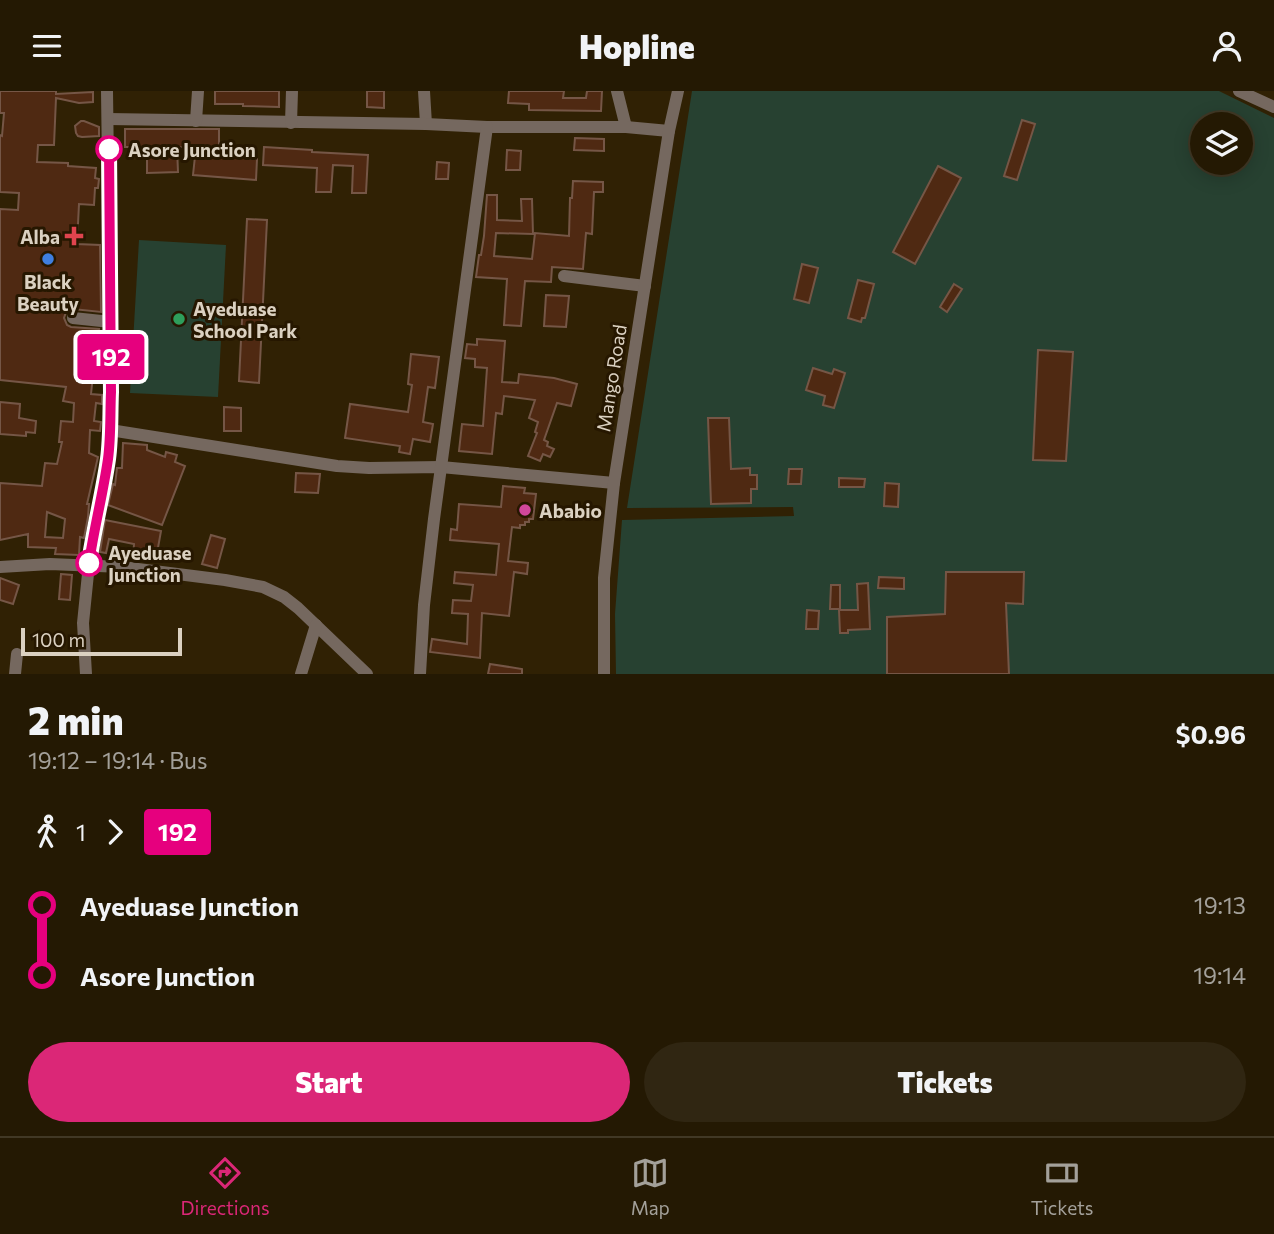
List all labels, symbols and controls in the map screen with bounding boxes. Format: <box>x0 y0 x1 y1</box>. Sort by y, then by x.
text: Hopline <box>579 26 695 66</box>
icon: menu <box>28 27 66 65</box>
icon: person <box>1208 27 1246 65</box>
map controls <box>1190 112 1253 175</box>
button: layers <box>1190 112 1253 175</box>
marker: Asore Junction <box>96 136 122 162</box>
place label: Asore Junction <box>128 138 256 161</box>
place label: Alba <box>20 225 60 248</box>
marker: Alba <box>66 228 82 244</box>
marker: Black Beauty <box>40 251 56 267</box>
place label: Black Beauty <box>17 270 80 315</box>
place label: Ayeduase School Park <box>193 297 297 342</box>
marker: Ayeduase School Park <box>171 311 187 327</box>
street label: Mango Road <box>591 323 631 433</box>
line badge: 192 <box>71 334 151 380</box>
text: 192 <box>91 342 131 371</box>
place label: Ababio <box>539 499 602 522</box>
marker: Ababio <box>517 502 533 518</box>
place label: Ayeduase Junction <box>108 541 192 586</box>
marker: Ayeduase Junction <box>76 550 102 576</box>
scale bar <box>21 625 182 657</box>
text: 100 m <box>32 628 85 651</box>
text: 2 min <box>28 696 123 743</box>
text: $0.96 <box>1176 718 1246 749</box>
text: 19:12 – 19:14 · Bus <box>28 746 207 774</box>
icon: walk <box>28 813 66 851</box>
icon: forward <box>96 813 134 851</box>
text: 192 <box>158 817 197 846</box>
text: 1 <box>76 818 86 846</box>
text: Ayeduase Junction <box>80 890 299 921</box>
text: 19:13 <box>1194 891 1246 919</box>
text: Asore Junction <box>80 960 255 991</box>
text: 19:14 <box>1193 961 1246 989</box>
button: Start <box>28 1042 630 1122</box>
button: Tickets <box>644 1042 1246 1122</box>
tab: Directions <box>181 1154 270 1219</box>
tab: Map <box>631 1154 670 1219</box>
tab: Tickets <box>1031 1154 1093 1219</box>

